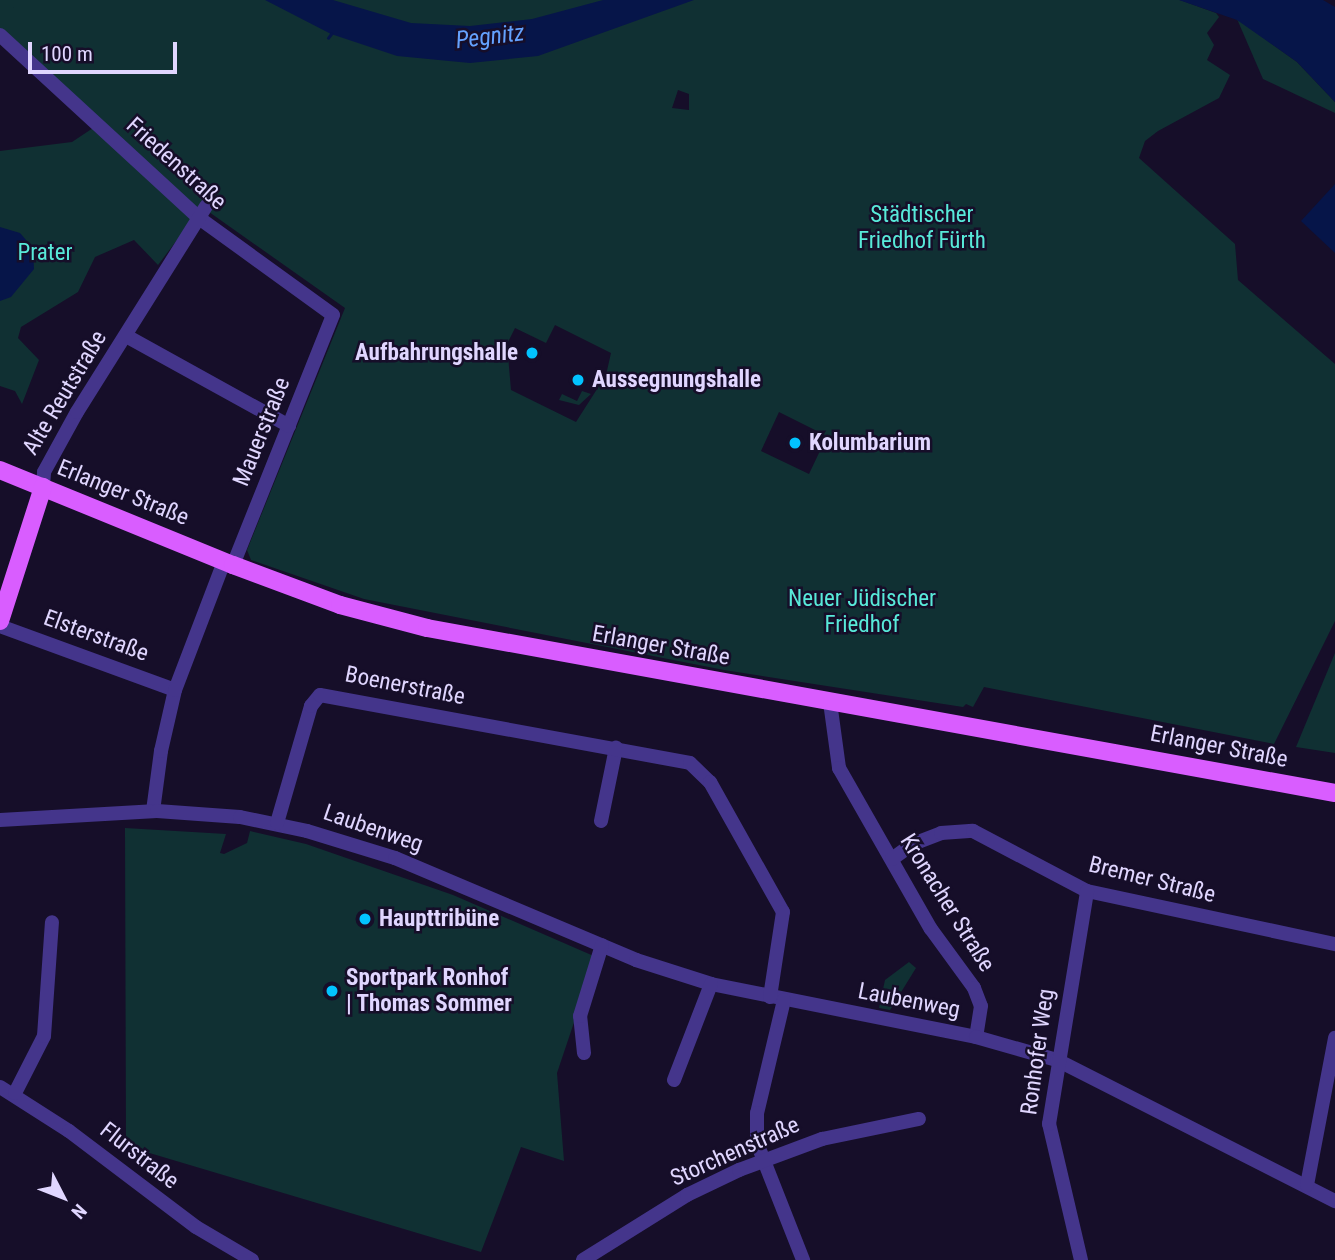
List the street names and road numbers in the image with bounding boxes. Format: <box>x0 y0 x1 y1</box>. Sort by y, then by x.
street label: Friedenstraße <box>120 112 232 216</box>
street label: Alte Reutstraße <box>17 326 113 460</box>
street label: Mauerstraße <box>228 374 296 490</box>
street label: Erlanger Straße <box>53 454 193 532</box>
street label: Elsterstraße <box>40 604 152 668</box>
street label: Erlanger Straße <box>590 620 732 672</box>
street label: Boenerstraße <box>343 661 467 711</box>
street label: Erlanger Straße <box>1148 720 1290 774</box>
street label: Laubenweg <box>320 799 426 859</box>
street label: Kronacher Straße <box>894 829 1000 977</box>
street label: Bremer Straße <box>1086 851 1218 909</box>
street label: Laubenweg <box>856 978 962 1024</box>
street label: Ronhofer Weg <box>1016 987 1060 1117</box>
street label: Storchenstraße <box>666 1111 804 1193</box>
street label: Flurstraße <box>94 1117 184 1195</box>

